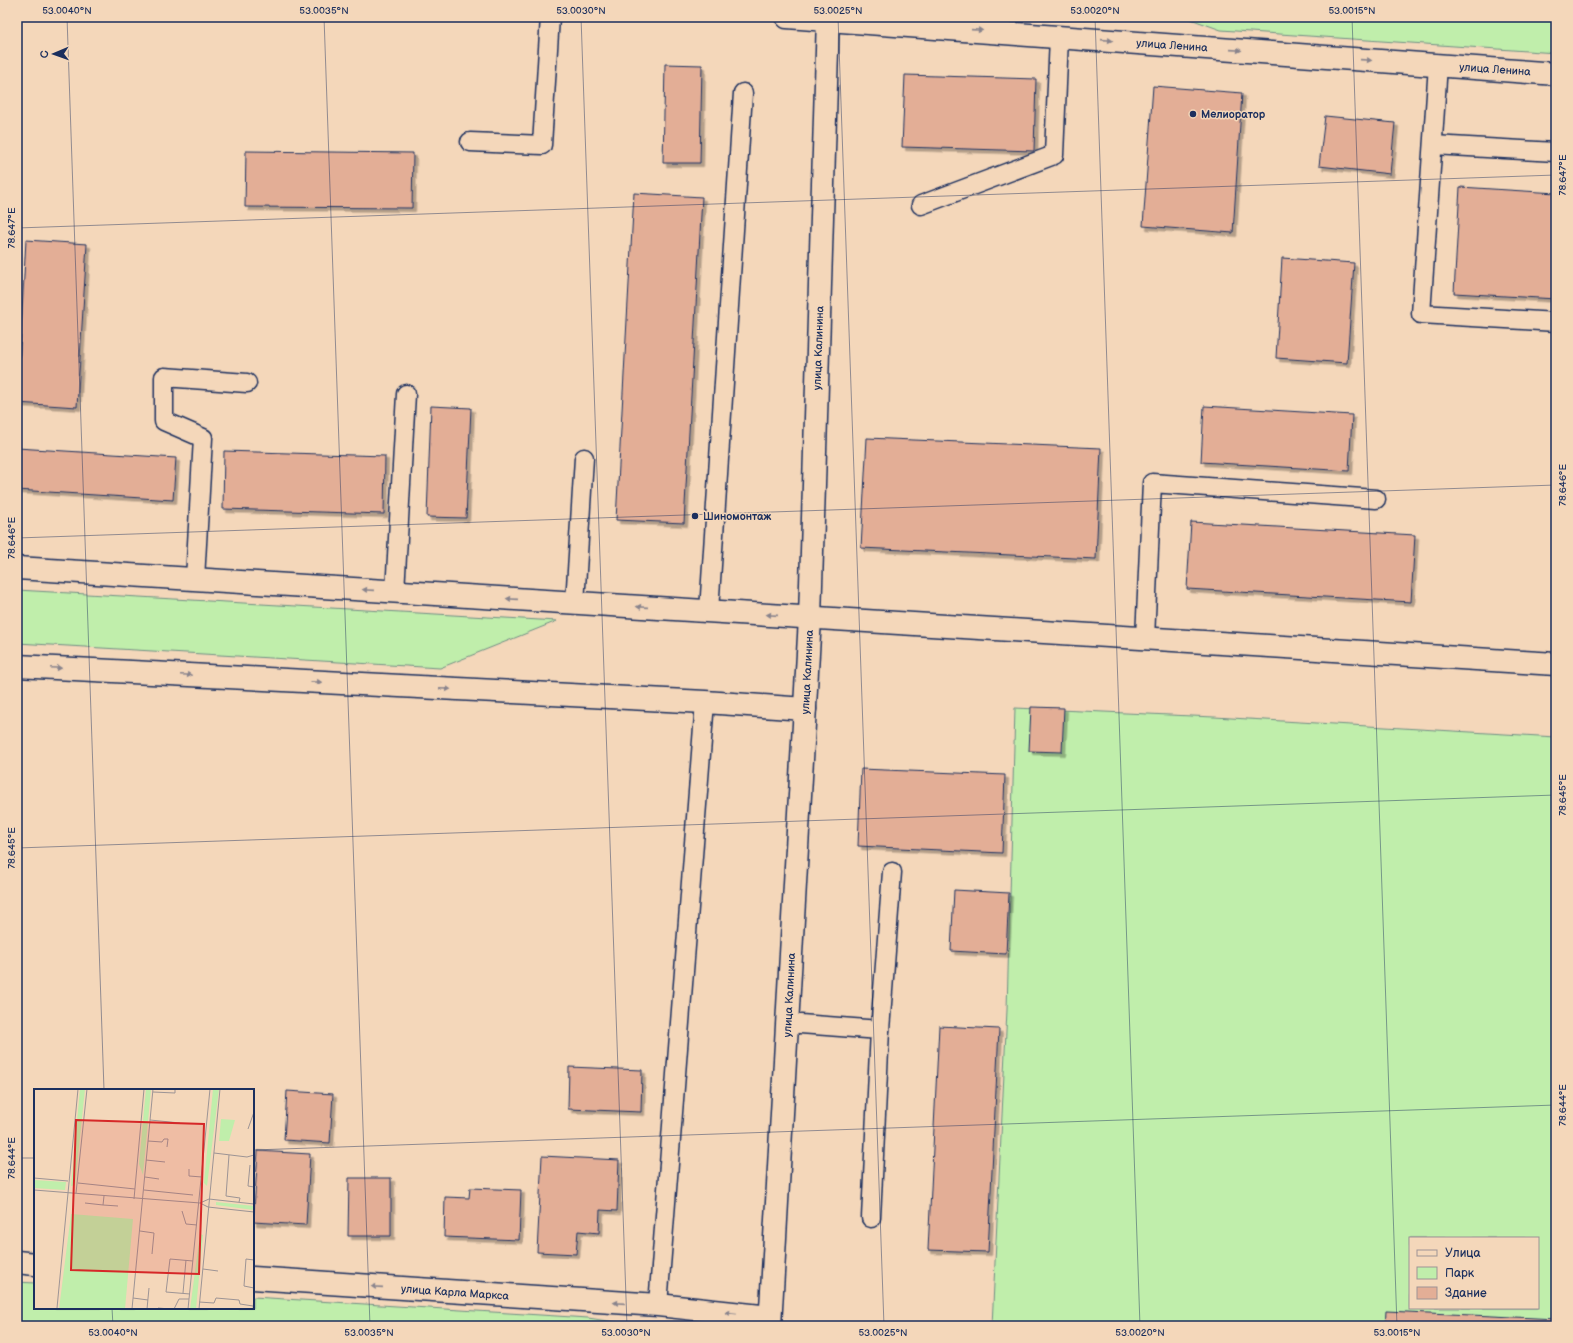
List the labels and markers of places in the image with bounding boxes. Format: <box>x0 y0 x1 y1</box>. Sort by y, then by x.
place label: Мелиоратор <box>1201 108 1266 121</box>
marker: Мелиоратор <box>1188 109 1198 119</box>
place label: Шиномонтаж <box>703 510 771 523</box>
marker: Шиномонтаж <box>690 511 700 521</box>

